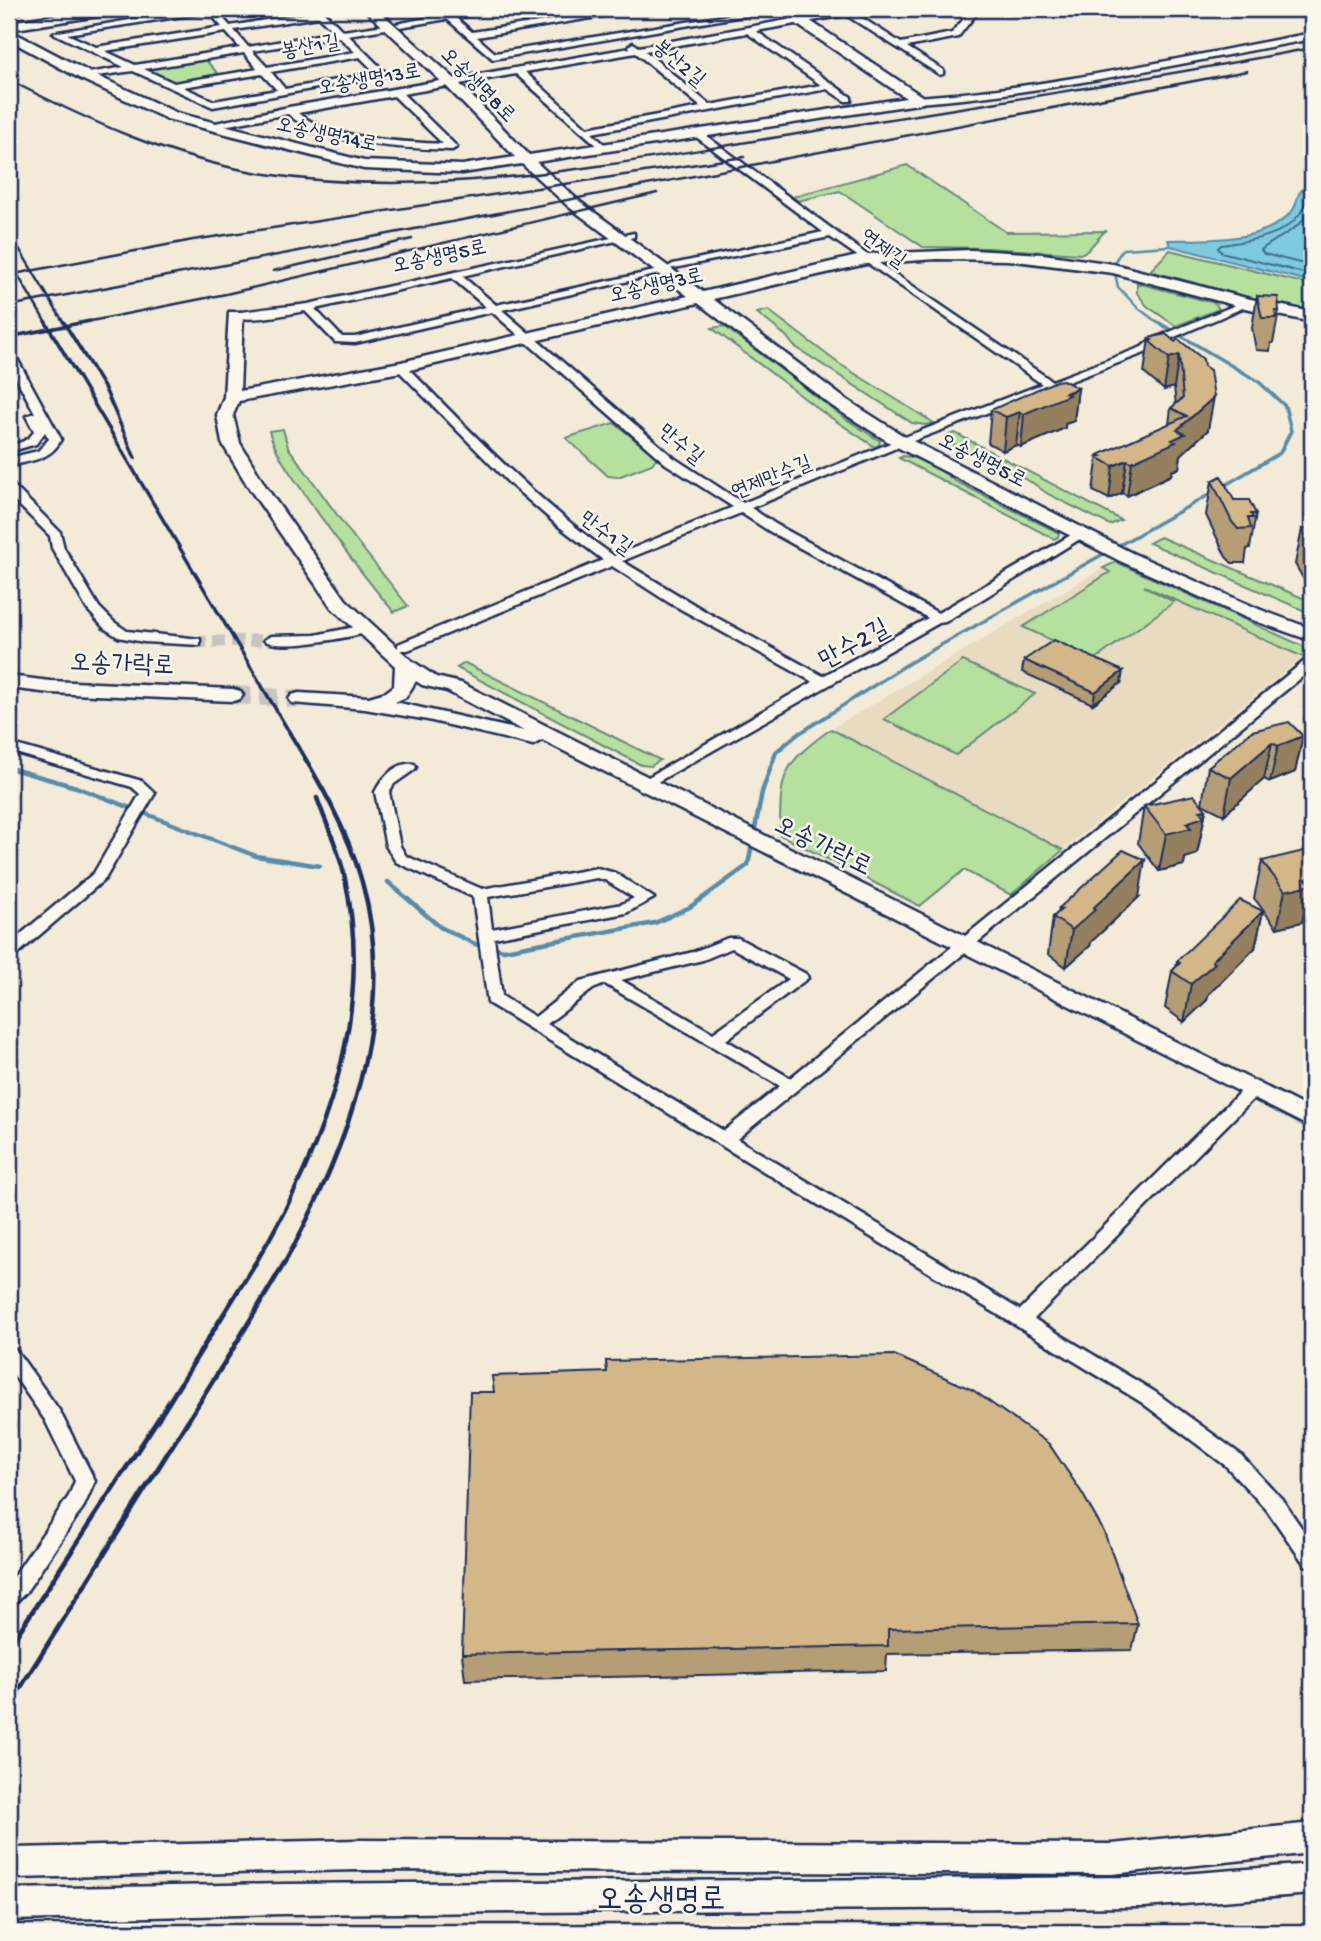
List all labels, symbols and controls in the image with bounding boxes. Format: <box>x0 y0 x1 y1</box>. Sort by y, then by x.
street label: 봉산1길 <box>279 31 342 66</box>
street label: 봉산2길 <box>646 36 709 94</box>
street label: 오송생명8로 <box>434 43 520 129</box>
street label: 오송생명13로 <box>316 59 423 103</box>
street label: 오송생명14로 <box>273 113 379 159</box>
street label: 연제길 <box>854 225 910 275</box>
street label: 오송생명5로 <box>390 235 489 281</box>
street label: 오송생명3로 <box>607 264 706 310</box>
street label: 만수길 <box>652 420 707 471</box>
street label: 오송생명5로 <box>933 428 1030 495</box>
street label: 연제만수길 <box>728 452 816 507</box>
street label: 만수1길 <box>574 507 636 562</box>
street label: 만수2길 <box>815 614 896 678</box>
street label: 오송가락로 <box>69 649 175 684</box>
street label: 오송가락로 <box>768 811 876 885</box>
street label: 오송생명로 <box>597 1883 725 1921</box>

